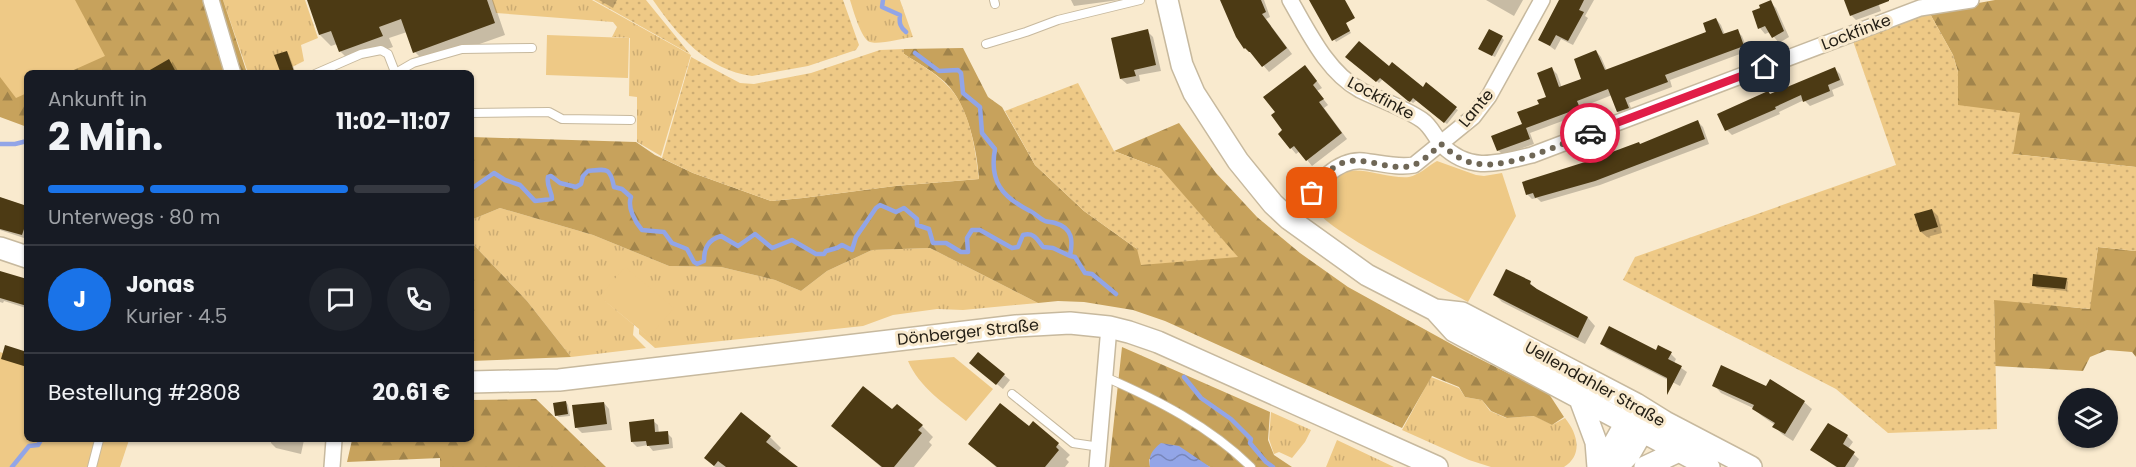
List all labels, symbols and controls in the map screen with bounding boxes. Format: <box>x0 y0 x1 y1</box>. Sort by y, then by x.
street label: Lockfinke <box>1818 8 1894 56</box>
pin <box>1739 41 1790 92</box>
icon: home <box>1748 50 1781 83</box>
street label: Lockfinke <box>1343 71 1419 125</box>
street label: Lante <box>1453 84 1499 132</box>
text: Ankunft in <box>48 85 147 113</box>
courier <box>1560 103 1620 163</box>
text: 11:02–11:07 <box>336 106 450 137</box>
text: 2 Min. <box>48 109 163 164</box>
icon: car <box>1574 117 1607 150</box>
pin <box>1286 167 1337 218</box>
icon: bag <box>1295 176 1328 209</box>
text: Unterwegs · 80 m <box>48 203 220 231</box>
button: chat <box>309 268 372 331</box>
button: phone <box>387 268 450 331</box>
text: Jonas <box>126 269 195 300</box>
text: J <box>73 284 86 315</box>
text: Kurier · 4.5 <box>126 302 227 330</box>
street label: Dönberger Straße <box>896 313 1040 351</box>
street label: Uellendahler Straße <box>1521 336 1670 432</box>
text: Bestellung #2808 <box>48 377 241 408</box>
text: 20.61 € <box>372 377 450 408</box>
map controls <box>2058 388 2118 448</box>
button: layers <box>2058 388 2118 448</box>

